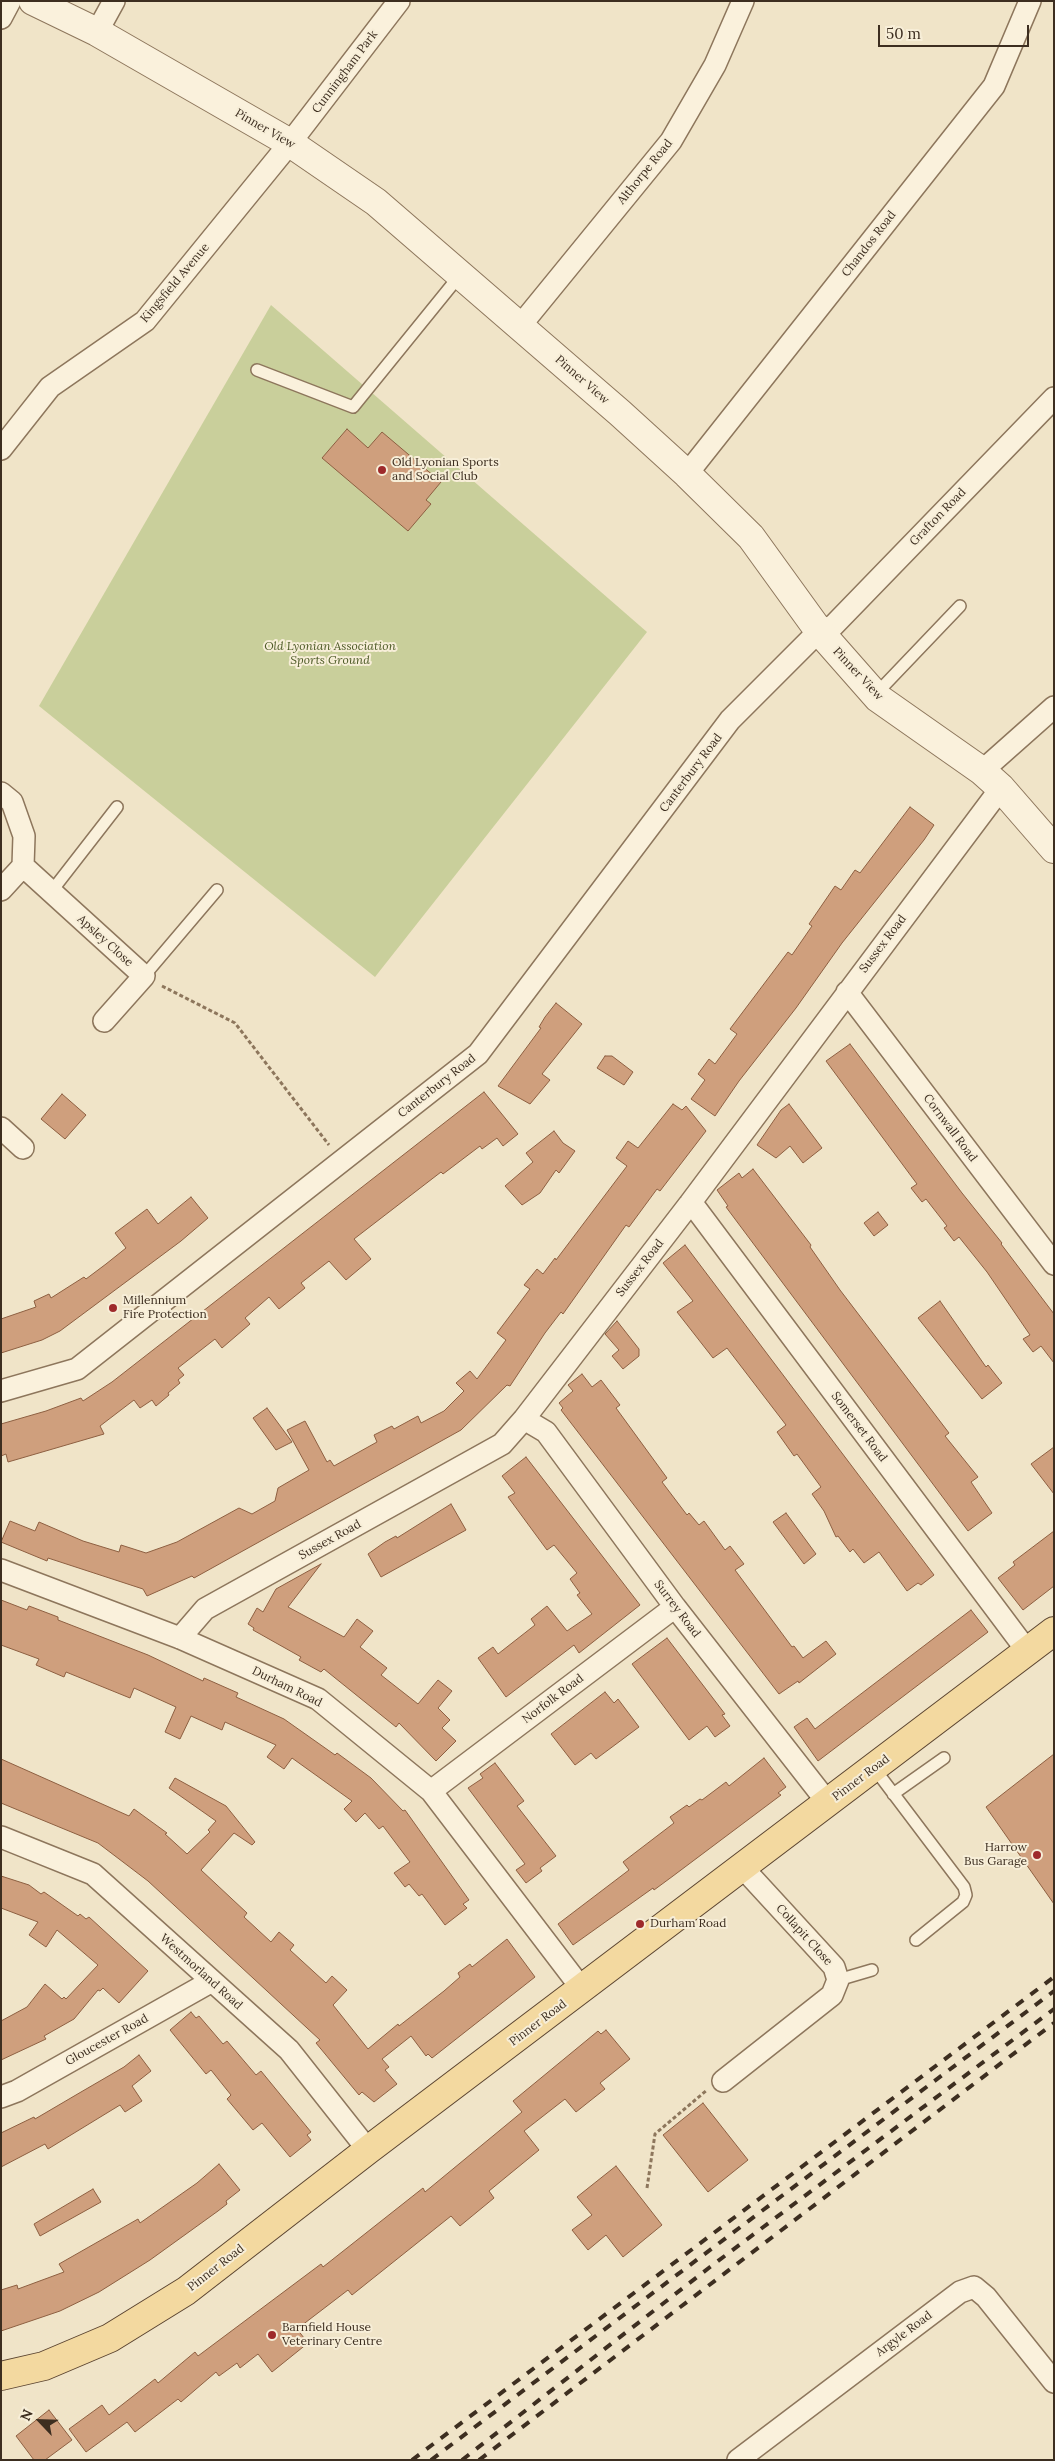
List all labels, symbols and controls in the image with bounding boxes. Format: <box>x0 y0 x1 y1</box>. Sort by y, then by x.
scale bar <box>880 15 1031 47</box>
text: 50 m <box>886 24 921 43</box>
street label: Cunningham Park <box>309 28 381 116</box>
street label: Pinner View <box>232 106 298 152</box>
street label: Althorpe Road <box>614 137 676 207</box>
street label: Chandos Road <box>839 208 899 280</box>
street label: Kingsfield Avenue <box>138 240 212 326</box>
street label: Pinner View <box>552 353 612 407</box>
place label: Old Lyonian Sports and Social Club <box>392 456 499 484</box>
marker: Old Lyonian Sports and Social Club <box>376 464 388 476</box>
street label: Grafton Road <box>907 485 969 549</box>
park label: Old Lyonian Association Sports Ground <box>264 640 396 668</box>
street label: Pinner View <box>830 645 886 703</box>
street label: Canterbury Road <box>657 731 725 815</box>
street label: Apsley Close <box>74 912 136 970</box>
street label: Sussex Road <box>857 912 909 976</box>
street label: Canterbury Road <box>395 1051 479 1121</box>
street label: Cornwall Road <box>920 1091 980 1165</box>
street label: Sussex Road <box>613 1236 667 1300</box>
place label: Millennium Fire Protection <box>123 1294 207 1322</box>
marker: Millennium Fire Protection <box>107 1302 119 1314</box>
street label: Somerset Road <box>828 1389 890 1465</box>
street label: Sussex Road <box>296 1517 364 1563</box>
street label: Surrey Road <box>651 1578 703 1640</box>
street label: Durham Road <box>250 1664 324 1710</box>
street label: Norfolk Road <box>520 1671 586 1727</box>
street label: Pinner Road <box>830 1752 892 1804</box>
place label: Harrow Bus Garage <box>964 1841 1027 1869</box>
marker: Harrow Bus Garage <box>1031 1849 1043 1861</box>
street label: Collapit Close <box>773 1901 835 1969</box>
place label: Durham Road <box>650 1917 726 1931</box>
marker: Durham Road <box>634 1918 646 1930</box>
street label: Westmorland Road <box>157 1931 245 2013</box>
street label: Pinner Road <box>507 1997 569 2049</box>
street label: Gloucester Road <box>63 2011 151 2069</box>
street label: Pinner Road <box>185 2241 247 2295</box>
street label: Argyle Road <box>873 2308 935 2360</box>
place label: Barnfield House Veterinary Centre <box>282 2321 382 2349</box>
marker: Barnfield House Veterinary Centre <box>266 2329 278 2341</box>
north arrow <box>15 2396 65 2446</box>
text: N <box>16 2406 37 2424</box>

